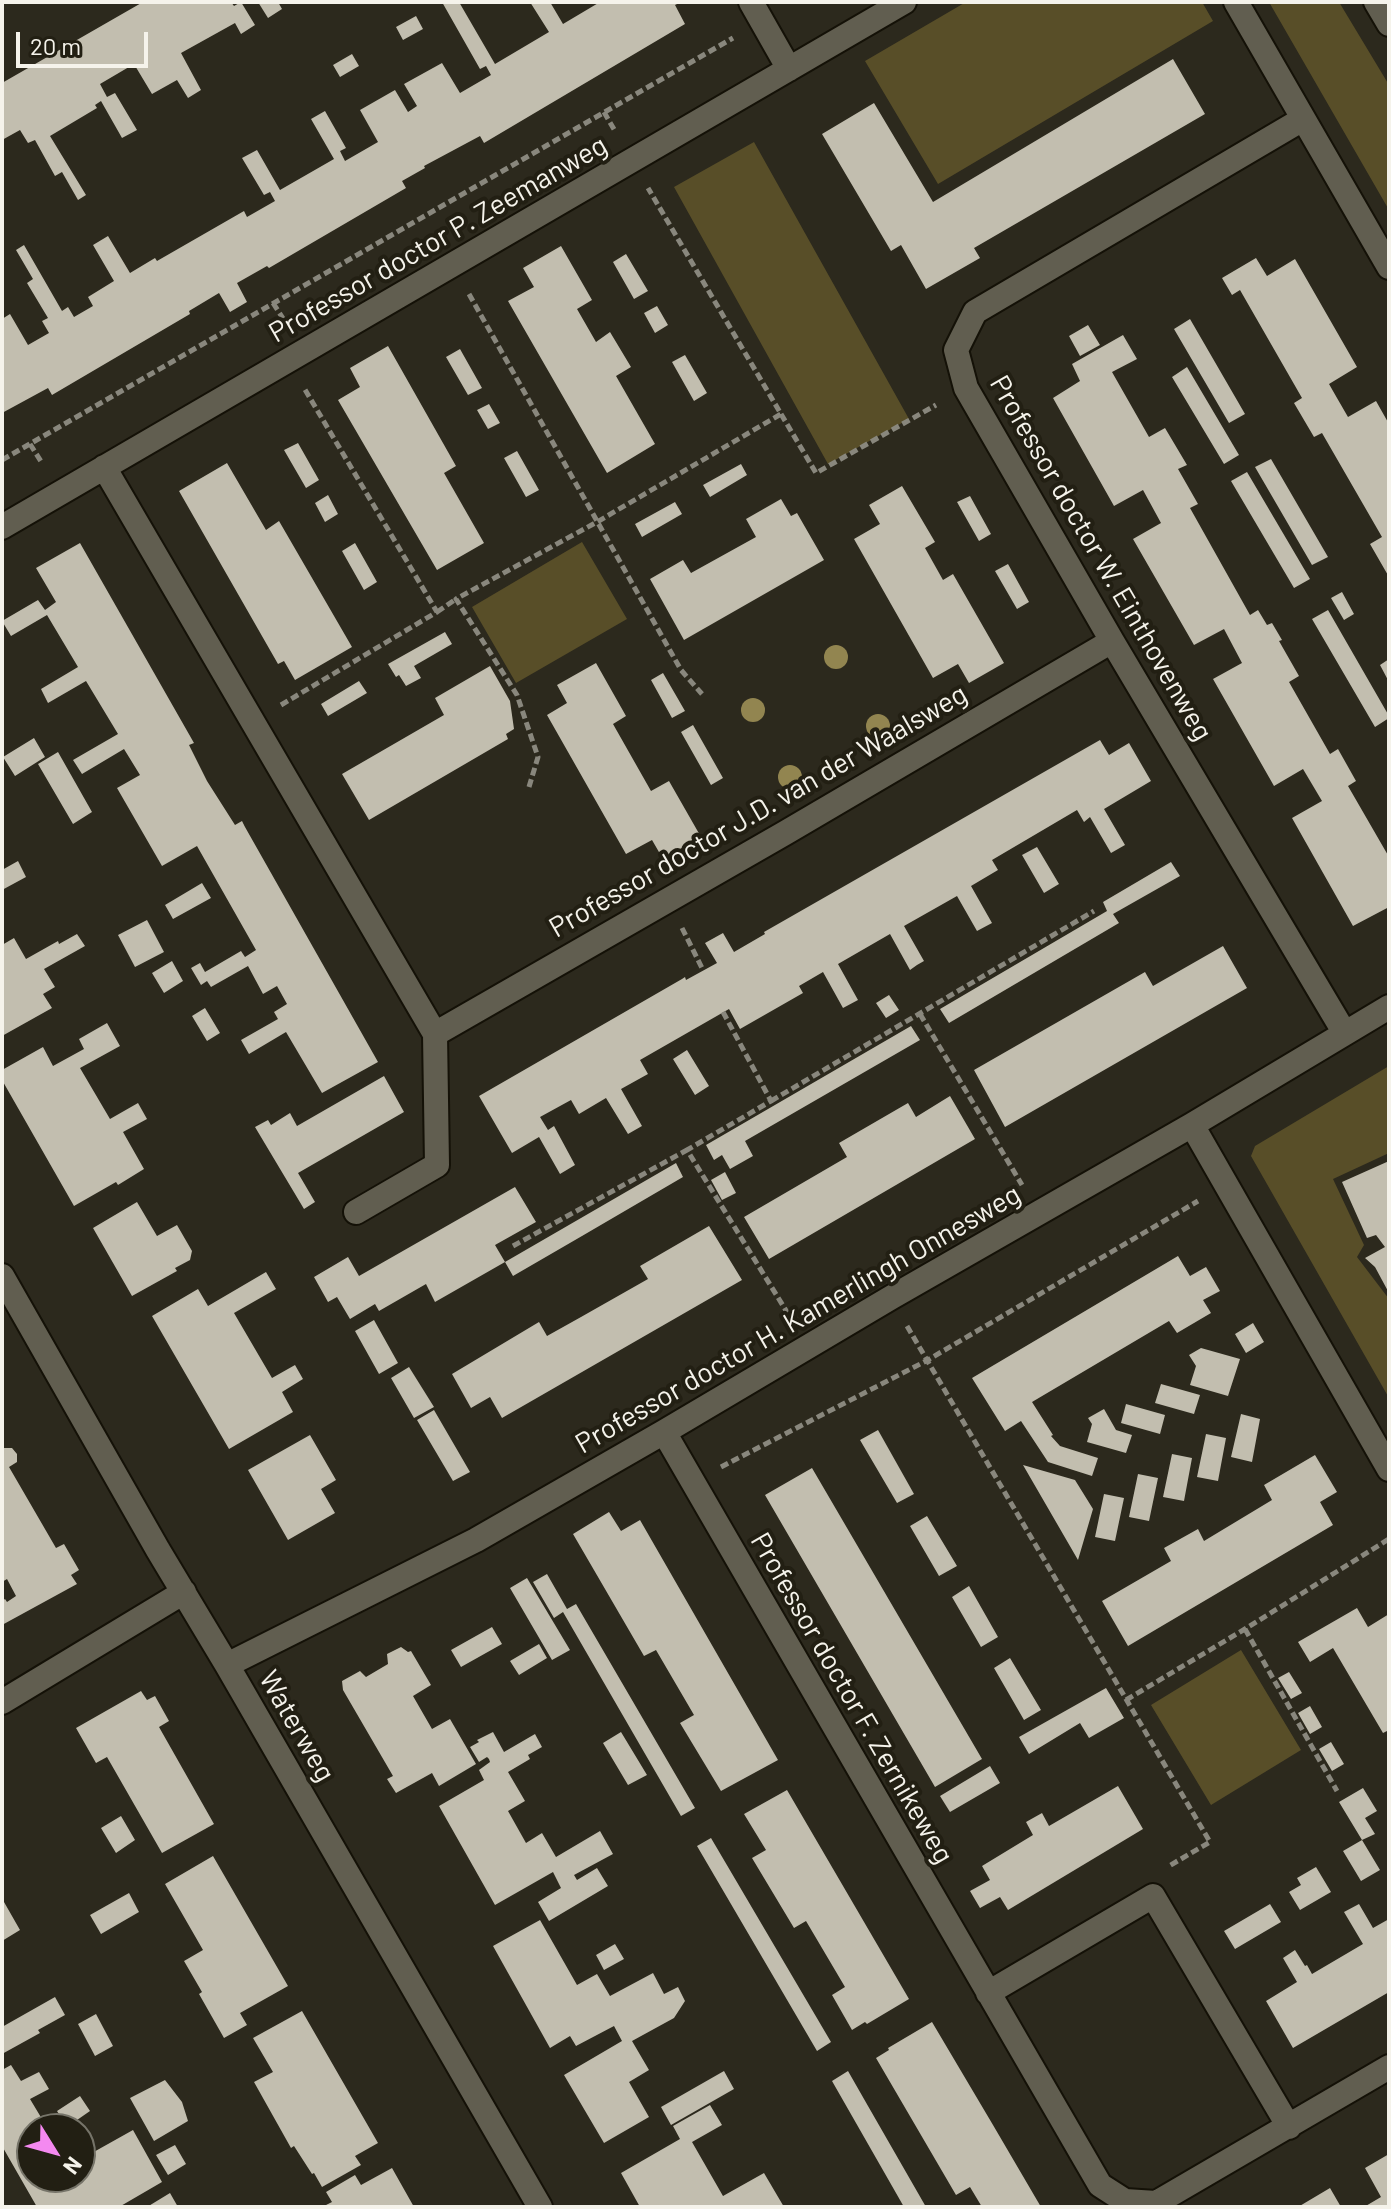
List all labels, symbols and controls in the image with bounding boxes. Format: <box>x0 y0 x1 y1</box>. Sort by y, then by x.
scale bar <box>20 16 152 66</box>
text: 20 m <box>30 31 81 60</box>
street label: Professor doctor P. Zeemanweg <box>263 128 613 350</box>
street label: Professor doctor W. Einthovenweg <box>982 369 1220 747</box>
street label: Professor doctor J.D. van der Waalsweg <box>543 677 973 945</box>
street label: Professor doctor H. Kamerlingh Onnesweg <box>569 1177 1027 1461</box>
street label: Professor doctor F. Zernikeweg <box>743 1527 961 1869</box>
street label: Waterweg <box>252 1664 342 1788</box>
north arrow <box>16 2113 96 2193</box>
text: N <box>59 2153 88 2180</box>

